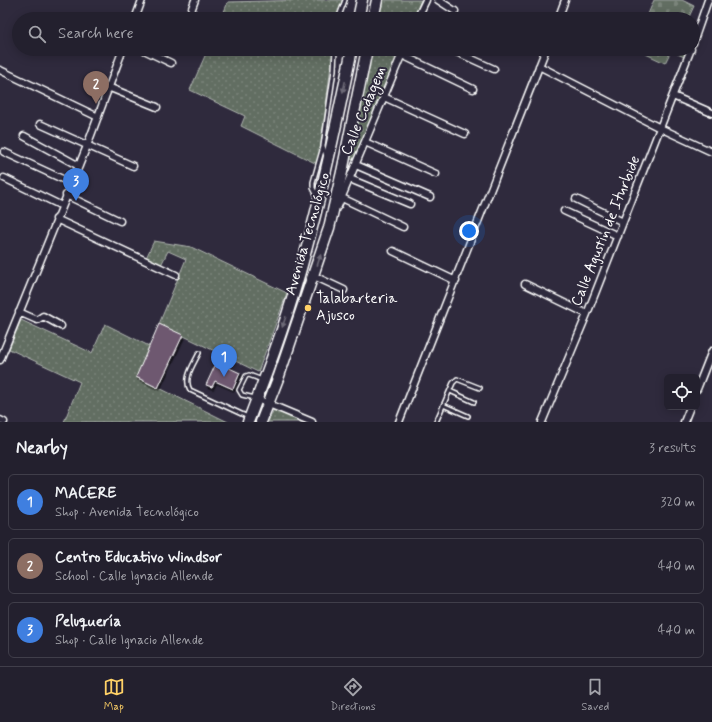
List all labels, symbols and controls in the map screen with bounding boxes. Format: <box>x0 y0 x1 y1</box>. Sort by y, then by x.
search box <box>12 12 700 56</box>
icon: search <box>26 23 48 45</box>
text: Search here <box>58 24 134 44</box>
street label: Calle Codagem <box>336 64 393 159</box>
pin: 2 <box>83 71 109 104</box>
one-way arrow <box>341 81 347 93</box>
street label: Calle Agustín de Iturbide <box>567 152 645 309</box>
pin: 3 <box>63 168 89 201</box>
street label: Avenida Tecnológico <box>281 170 335 298</box>
your location <box>459 221 479 241</box>
one-way arrow <box>316 254 322 266</box>
place label: Talabarteria Ajusco <box>316 289 398 326</box>
marker: Talabarteria Ajusco <box>303 303 313 313</box>
one-way arrow <box>281 316 287 328</box>
pin: 1 <box>211 344 237 377</box>
map controls <box>664 374 700 410</box>
button: locate <box>664 374 700 410</box>
text: Nearby <box>16 437 68 459</box>
text: 3 results <box>649 440 696 457</box>
text: MACERE <box>55 484 116 504</box>
text: 1 <box>27 494 33 511</box>
text: 320 m <box>661 494 695 511</box>
text: Shop · Avenida Tecnológico <box>55 504 199 521</box>
text: Centro Educativo Windsor <box>55 548 222 568</box>
text: 2 <box>27 558 33 575</box>
text: 440 m <box>658 558 695 575</box>
text: School · Calle Ignacio Allende <box>55 568 214 585</box>
text: Peluquería <box>55 612 121 632</box>
text: 3 <box>27 622 33 639</box>
text: 440 m <box>658 622 695 639</box>
text: Shop · Calle Ignacio Allende <box>55 632 204 649</box>
tab: Map <box>103 676 125 714</box>
tab: Directions <box>330 676 376 714</box>
tab: Saved <box>581 676 609 714</box>

